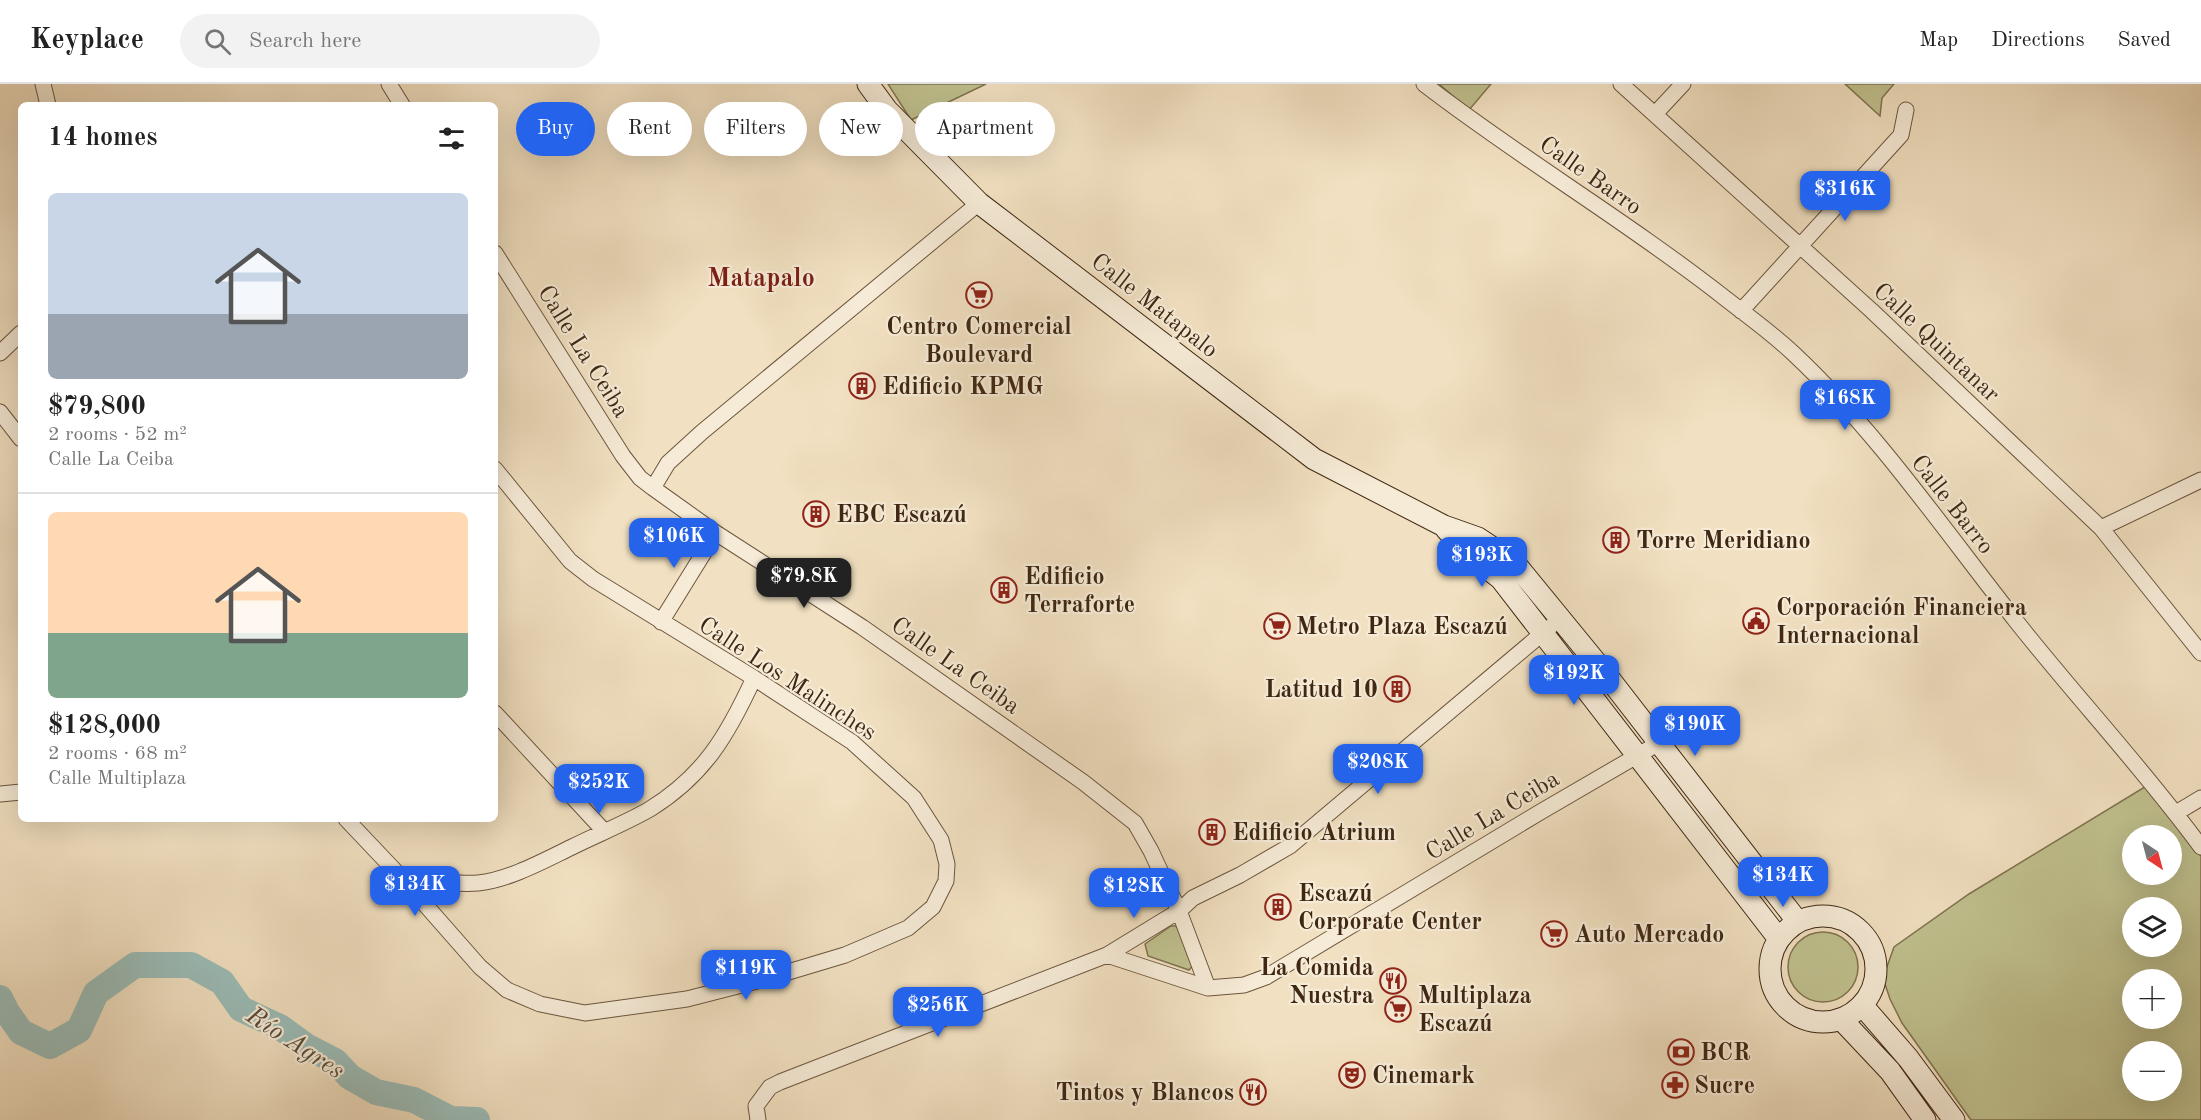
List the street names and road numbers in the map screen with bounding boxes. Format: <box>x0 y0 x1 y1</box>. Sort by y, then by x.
street label: Calle Barro <box>1534 133 1645 220</box>
street label: Calle Matapalo <box>1086 250 1222 363</box>
street label: Calle Quintanar <box>1868 279 2003 408</box>
street label: Calle La Ceiba <box>532 282 633 423</box>
street label: Calle Barro <box>1905 451 1997 559</box>
street label: Calle Los Malinches <box>694 613 880 746</box>
street label: Calle La Ceiba <box>886 613 1024 720</box>
street label: Calle La Ceiba <box>1422 767 1564 866</box>

